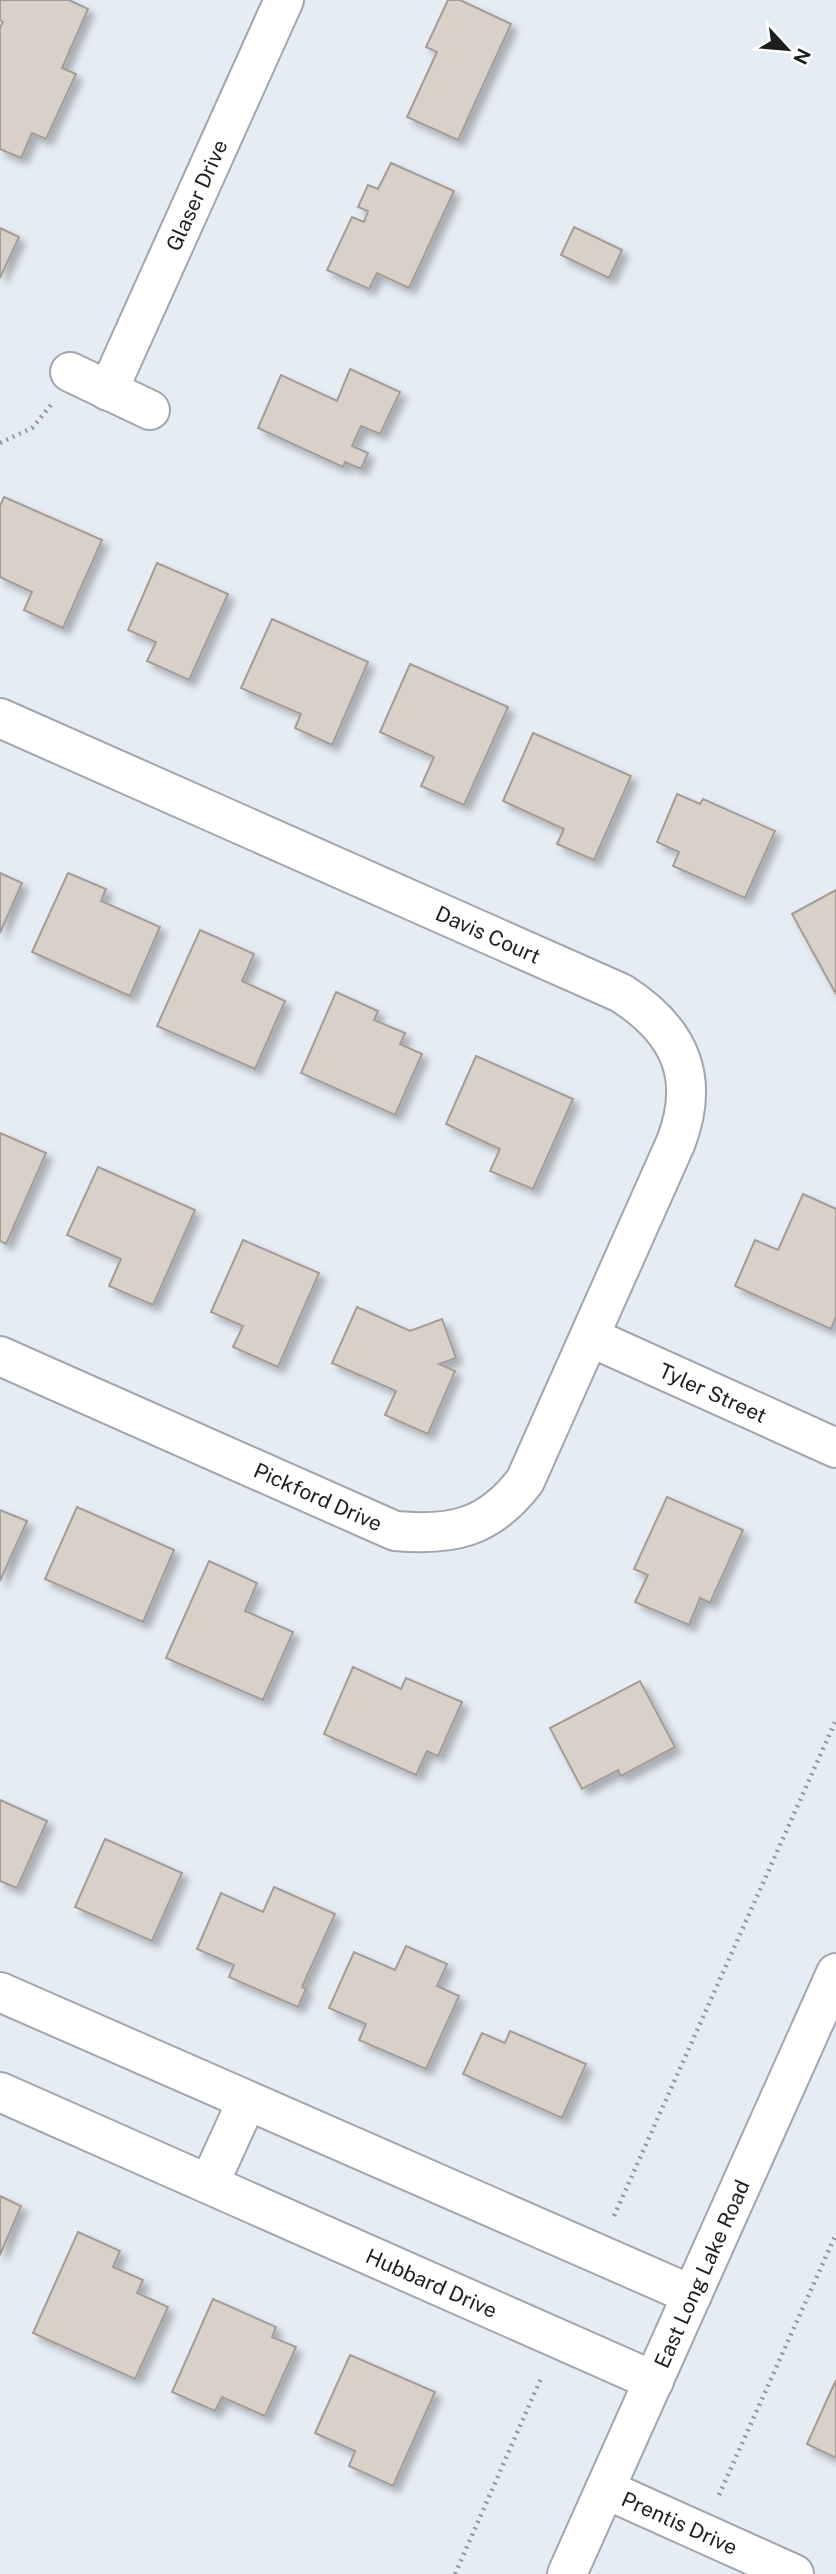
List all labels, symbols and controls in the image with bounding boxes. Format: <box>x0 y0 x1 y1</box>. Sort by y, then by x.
north arrow <box>752 14 822 84</box>
text: N <box>789 45 815 68</box>
street label: Glaser Drive <box>160 135 232 254</box>
street label: Davis Court <box>432 900 545 968</box>
street label: Tyler Street <box>655 1357 771 1428</box>
street label: Pickford Drive <box>250 1458 386 1536</box>
street label: East Long Lake Road <box>648 2176 754 2372</box>
street label: Hubbard Drive <box>362 2243 501 2323</box>
street label: Prentis Drive <box>618 2486 742 2560</box>

